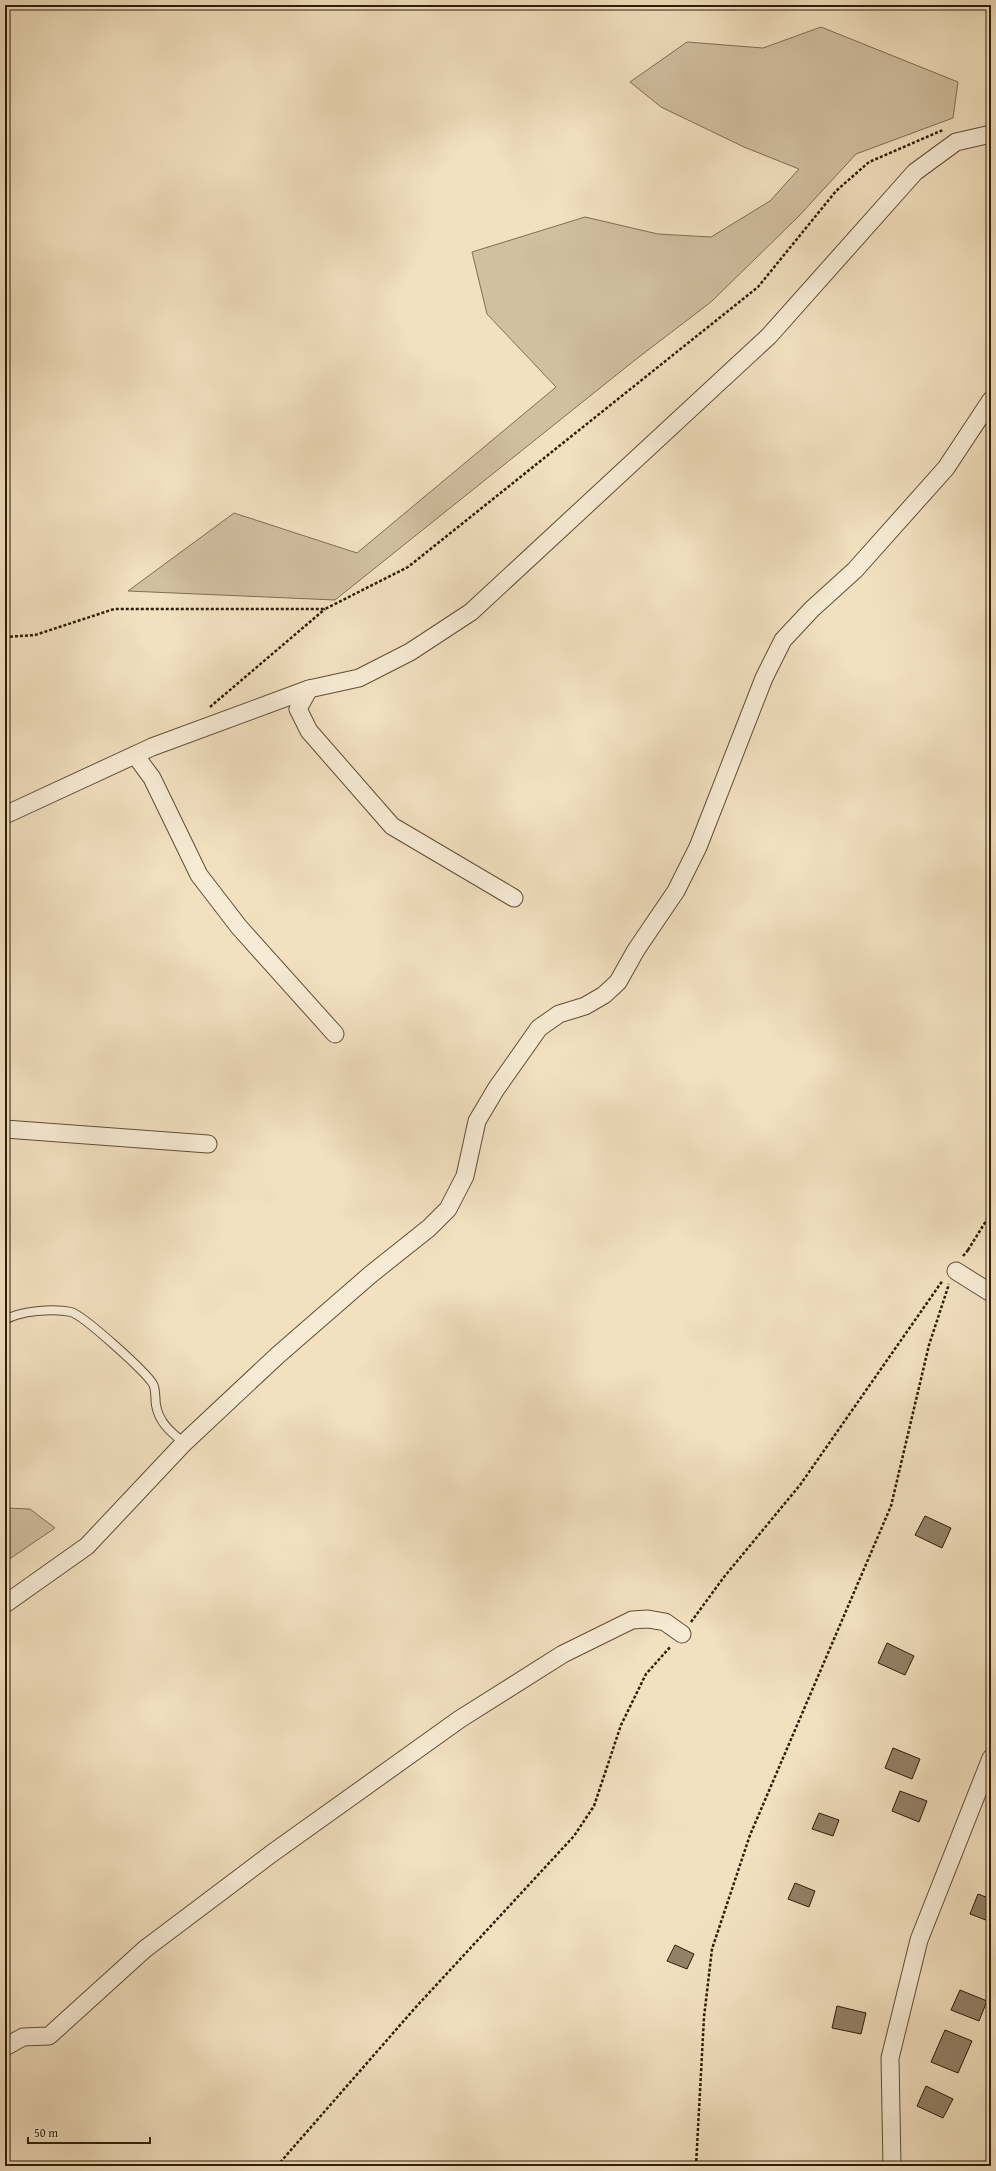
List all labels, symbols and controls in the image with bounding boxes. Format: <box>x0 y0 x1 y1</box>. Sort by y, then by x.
scale bar <box>28 2119 150 2145</box>
text: 50 m <box>34 2124 58 2141</box>

